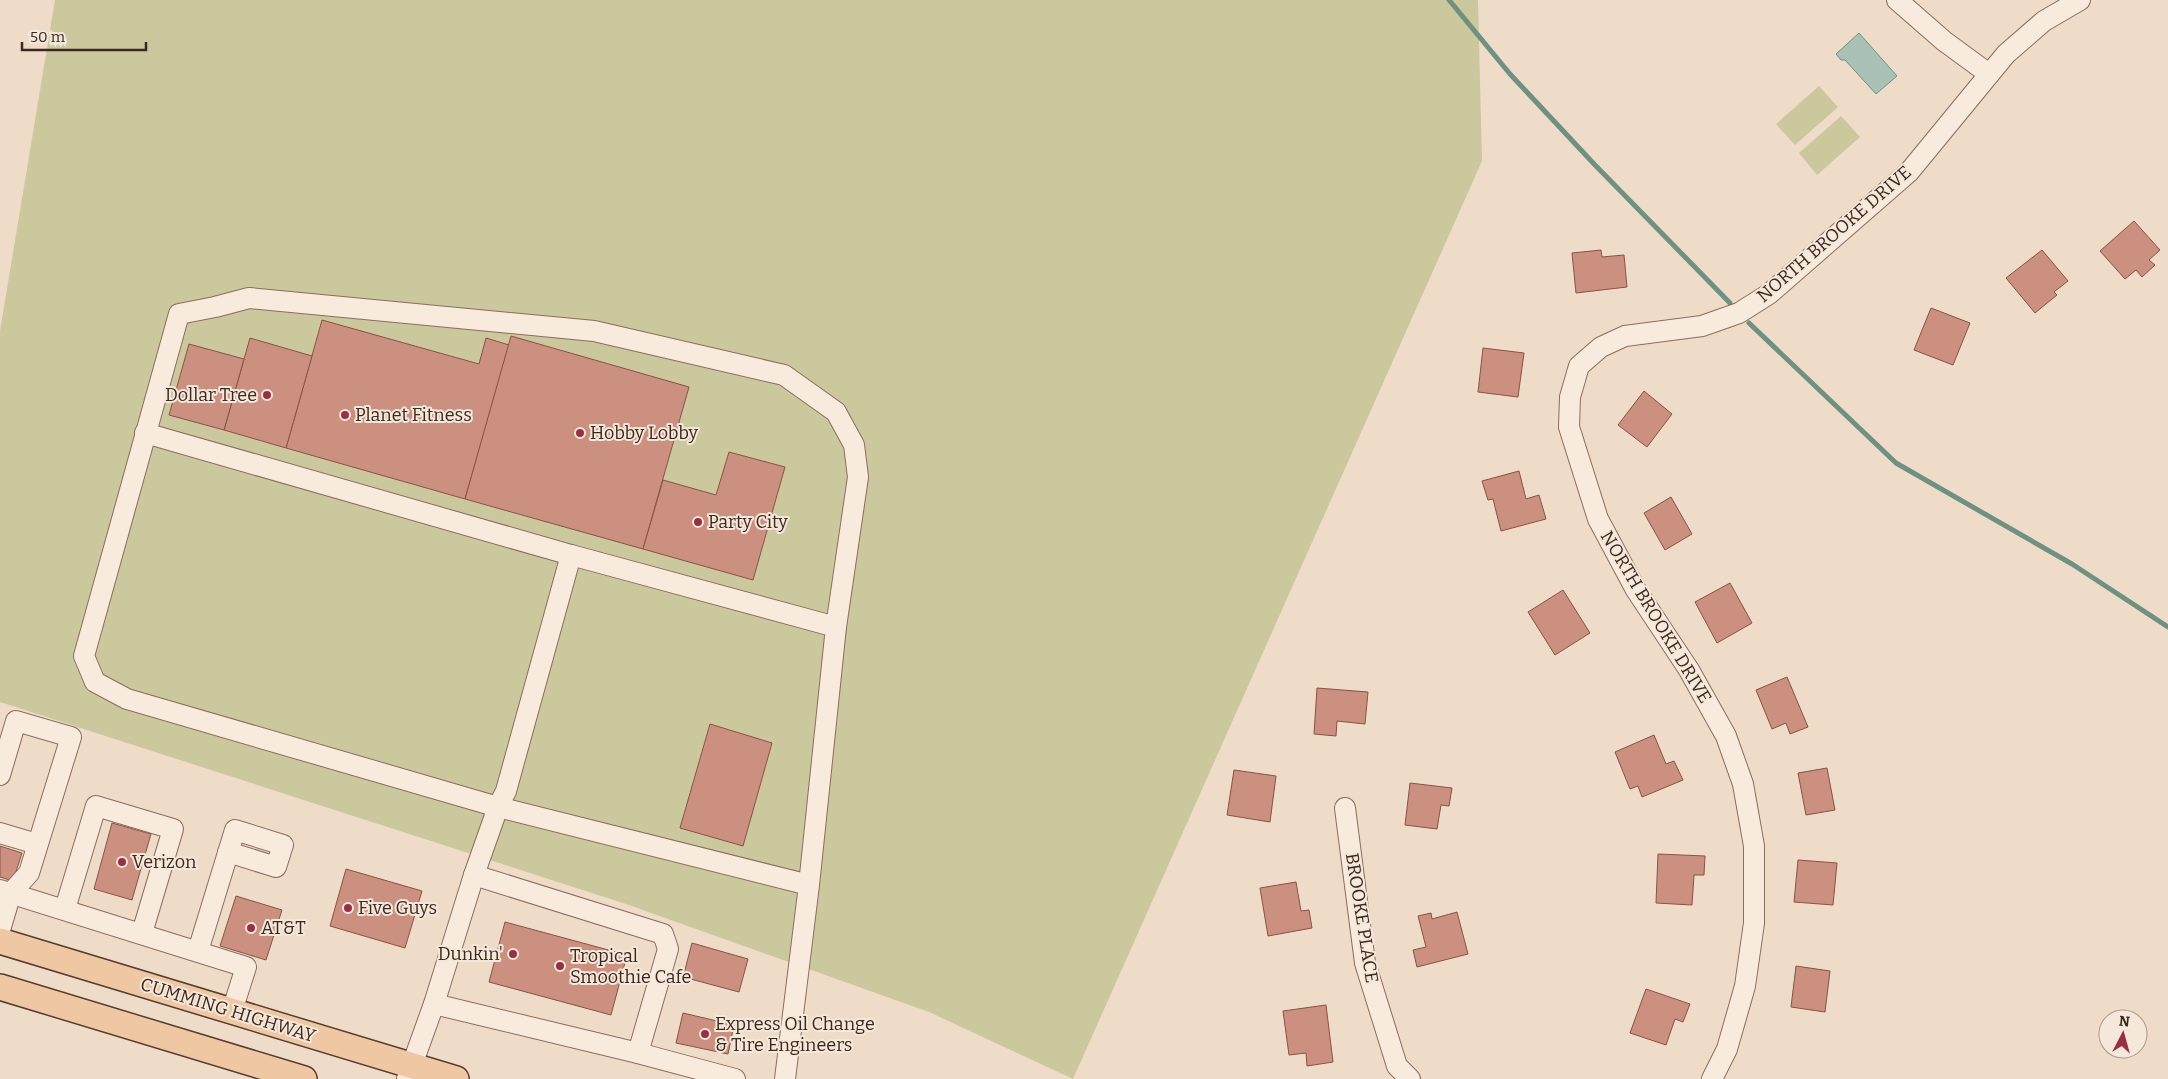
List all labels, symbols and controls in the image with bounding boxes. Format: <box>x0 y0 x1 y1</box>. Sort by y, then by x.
scale bar <box>22 20 146 52</box>
text: 50 m <box>30 28 66 46</box>
street label: NORTH BROOKE DRIVE <box>1752 161 1916 307</box>
place label: Dollar Tree <box>165 384 257 406</box>
marker: Dollar Tree <box>261 389 273 401</box>
place label: Planet Fitness <box>355 404 472 426</box>
marker: Planet Fitness <box>339 409 351 421</box>
place label: Hobby Lobby <box>590 422 699 444</box>
marker: Hobby Lobby <box>574 427 586 439</box>
place label: Party City <box>708 511 788 533</box>
marker: Party City <box>692 516 704 528</box>
street label: NORTH BROOKE DRIVE <box>1596 527 1716 707</box>
place label: Verizon <box>132 851 197 873</box>
street label: BROOKE PLACE <box>1341 851 1383 985</box>
marker: Verizon <box>116 856 128 868</box>
place label: Five Guys <box>358 897 437 919</box>
marker: Five Guys <box>342 902 354 914</box>
place label: AT&T <box>261 917 306 939</box>
marker: AT&T <box>245 922 257 934</box>
place label: Dunkin' <box>438 943 503 965</box>
place label: Tropical Smoothie Cafe <box>570 945 691 988</box>
marker: Dunkin' <box>507 948 519 960</box>
marker: Tropical Smoothie Cafe <box>554 960 566 972</box>
street label: CUMMING HIGHWAY <box>138 973 319 1047</box>
north arrow <box>2098 1009 2148 1059</box>
place label: Express Oil Change & Tire Engineers <box>715 1013 875 1056</box>
text: N <box>2118 1013 2131 1031</box>
marker: Express Oil Change & Tire Engineers <box>699 1028 711 1040</box>

